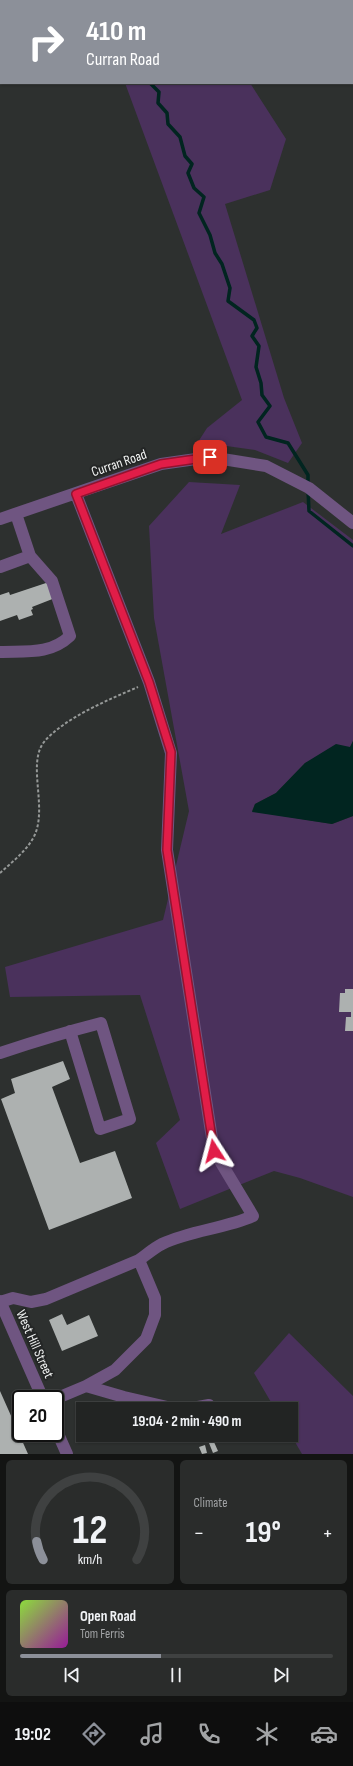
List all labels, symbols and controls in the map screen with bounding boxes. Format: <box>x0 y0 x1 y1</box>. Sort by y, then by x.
text: 410 m <box>86 15 146 48</box>
icon: right <box>20 16 72 68</box>
text: Curran Road <box>86 49 160 70</box>
pin <box>193 440 227 474</box>
street label: Curran Road <box>89 446 149 480</box>
icon: arrive <box>199 446 221 468</box>
position arrow <box>193 1130 235 1172</box>
street label: West Hill Street <box>12 1307 58 1381</box>
speed limit sign: 20 <box>12 1390 64 1442</box>
text: 19:04 · 2 min · 490 m <box>132 1412 242 1431</box>
text: Climate <box>194 1495 227 1511</box>
text: 12 <box>72 1506 107 1555</box>
text: 19° <box>246 1515 281 1551</box>
text: − <box>194 1520 204 1547</box>
text: + <box>322 1520 333 1547</box>
text: km/h <box>77 1551 102 1568</box>
text: Open Road <box>80 1607 136 1626</box>
text: Tom Ferris <box>80 1626 125 1642</box>
icon: previous <box>61 1664 83 1686</box>
icon: pause <box>165 1664 187 1686</box>
icon: next <box>270 1664 292 1686</box>
icon: directions <box>80 1720 108 1748</box>
icon: music <box>138 1720 166 1748</box>
icon: phone <box>195 1720 223 1748</box>
icon: climate <box>253 1720 281 1748</box>
icon: car <box>310 1720 338 1748</box>
text: 19:02 <box>15 1724 51 1745</box>

